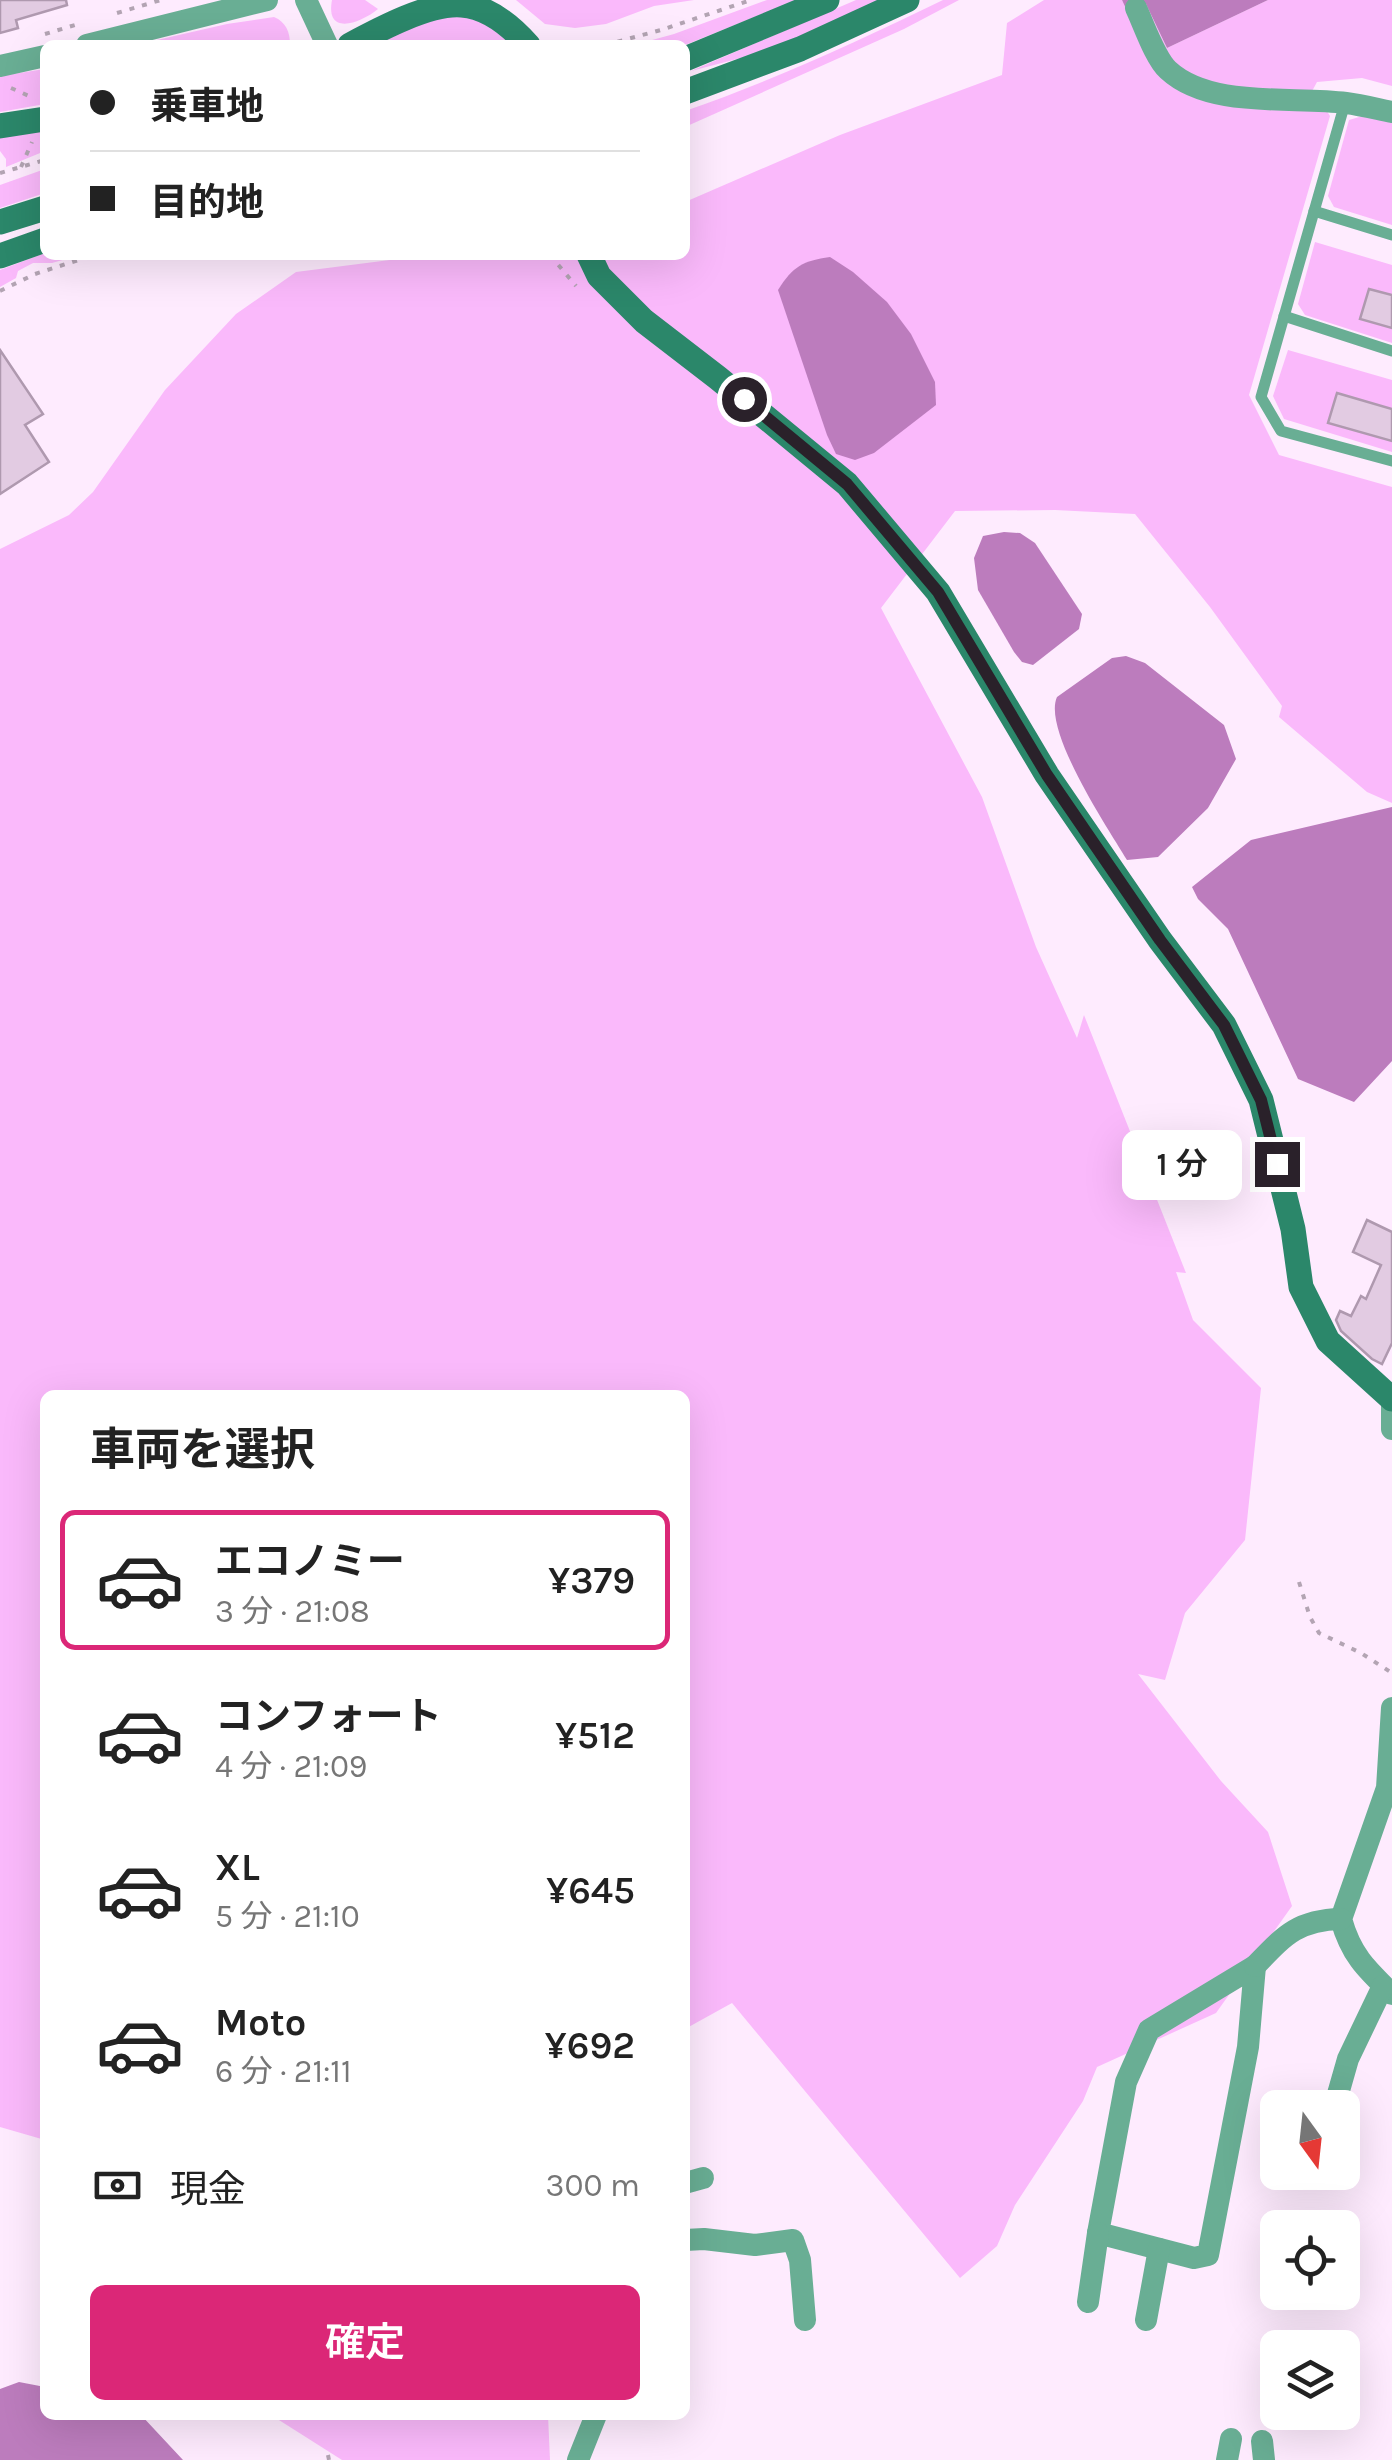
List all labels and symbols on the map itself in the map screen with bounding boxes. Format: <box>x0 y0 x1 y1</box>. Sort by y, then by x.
route start <box>722 377 767 422</box>
callout: 1 分 <box>1122 1129 1242 1199</box>
route end <box>1255 1142 1300 1187</box>
north arrow <box>1260 2090 1360 2190</box>

